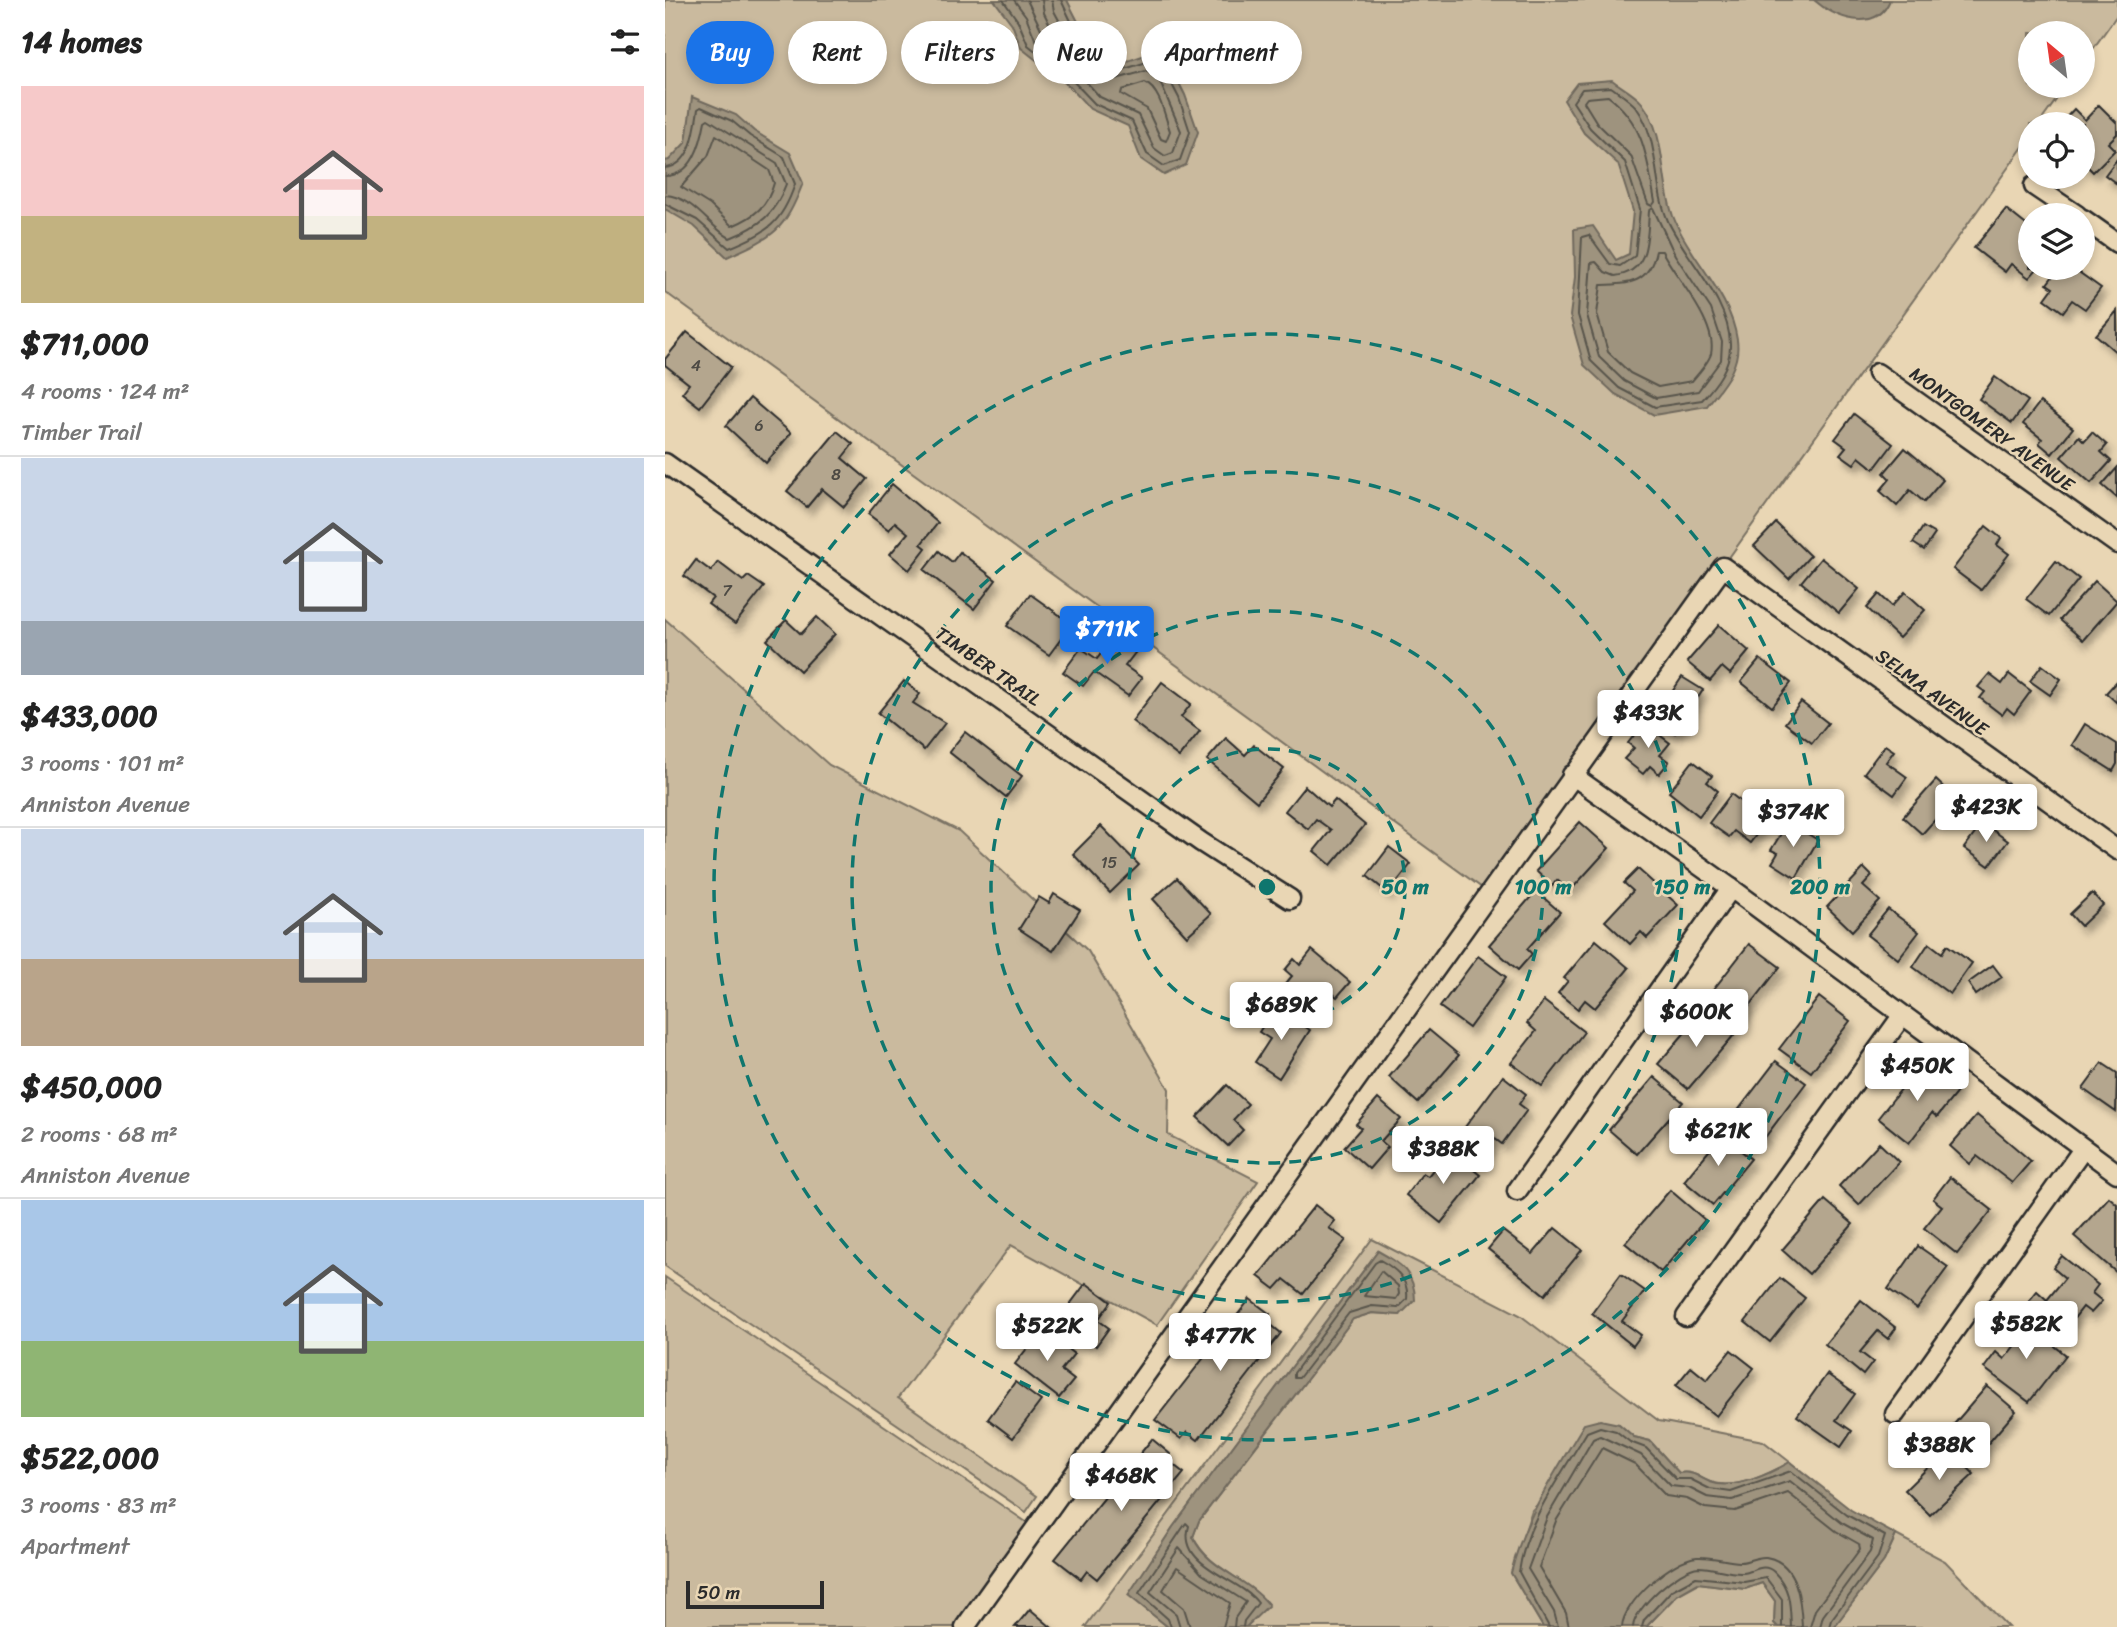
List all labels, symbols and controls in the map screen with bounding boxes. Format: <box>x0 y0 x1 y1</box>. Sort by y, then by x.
text: 14 homes <box>21 15 142 69</box>
chip: Buy <box>686 21 774 84</box>
chip: Rent <box>788 21 887 84</box>
chip: Filters <box>901 21 1019 84</box>
chip: New <box>1033 21 1127 84</box>
chip: Apartment <box>1141 21 1302 84</box>
north arrow <box>2018 21 2095 98</box>
map controls <box>2018 21 2095 280</box>
icon: filters <box>606 23 644 61</box>
button: locate <box>2018 112 2095 189</box>
icon: home <box>270 132 396 258</box>
button: layers <box>2018 203 2095 280</box>
text: $711,000 <box>21 317 149 371</box>
house number: 4 <box>691 351 701 380</box>
street label: MONTGOMERY AVENUE <box>1902 358 2083 501</box>
text: 4 rooms · 124 m² <box>21 371 190 412</box>
house number: 6 <box>754 411 764 440</box>
text: Timber Trail <box>21 412 142 453</box>
house number: 8 <box>831 460 841 489</box>
icon: home <box>270 504 396 630</box>
house number: 7 <box>722 576 732 605</box>
pin: $711K <box>1058 606 1156 666</box>
text: $711K <box>1076 608 1138 649</box>
street label: TIMBER TRAIL <box>928 617 1048 715</box>
street label: SELMA AVENUE <box>1868 640 1997 745</box>
text: $433,000 <box>21 689 158 743</box>
pin: $433K <box>1599 690 1697 750</box>
text: $433K <box>1613 692 1683 733</box>
text: 3 rooms · 101 m² <box>21 743 185 784</box>
text: Anniston Avenue <box>21 784 190 825</box>
pin: $423K <box>1937 784 2035 844</box>
text: $423K <box>1951 786 2021 827</box>
pin: $374K <box>1744 790 1842 849</box>
text: $374K <box>1758 791 1828 832</box>
house number: 15 <box>1101 848 1118 877</box>
text: 50 m <box>1381 868 1430 906</box>
text: 100 m <box>1514 868 1572 906</box>
text: 150 m <box>1654 868 1711 906</box>
text: 200 m <box>1789 868 1851 906</box>
icon: home <box>270 875 396 1001</box>
centre of rings <box>1255 875 1279 899</box>
pin: $689K <box>1232 982 1330 1042</box>
text: $689K <box>1246 984 1316 1025</box>
pin: $600K <box>1647 990 1745 1049</box>
text: $600K <box>1660 991 1732 1032</box>
pin: $450K <box>1868 1044 1966 1103</box>
text: $450K <box>1881 1045 1953 1086</box>
text: $450,000 <box>21 1060 162 1114</box>
pin: $621K <box>1669 1108 1767 1168</box>
text: $621K <box>1685 1110 1751 1151</box>
text: 2 rooms · 68 m² <box>21 1114 178 1155</box>
pin: $388K <box>1394 1126 1492 1186</box>
text: $388K <box>1408 1128 1478 1169</box>
text: Anniston Avenue <box>21 1155 190 1196</box>
icon: home <box>270 1246 396 1372</box>
pin: $582K <box>1977 1302 2075 1361</box>
text: $582K <box>1991 1303 2061 1344</box>
pin: $522K <box>998 1304 1096 1363</box>
text: $522K <box>1012 1305 1082 1346</box>
pin: $477K <box>1171 1314 1269 1373</box>
text: $477K <box>1185 1315 1255 1356</box>
pin: $388K <box>1890 1422 1988 1482</box>
text: $388K <box>1904 1424 1974 1465</box>
text: $522,000 <box>21 1431 159 1485</box>
pin: $468K <box>1072 1454 1170 1513</box>
text: $468K <box>1086 1455 1156 1496</box>
text: 3 rooms · 83 m² <box>21 1485 177 1526</box>
text: Apartment <box>21 1526 130 1567</box>
text: 50 m <box>697 1576 740 1609</box>
scale bar <box>686 1578 824 1610</box>

